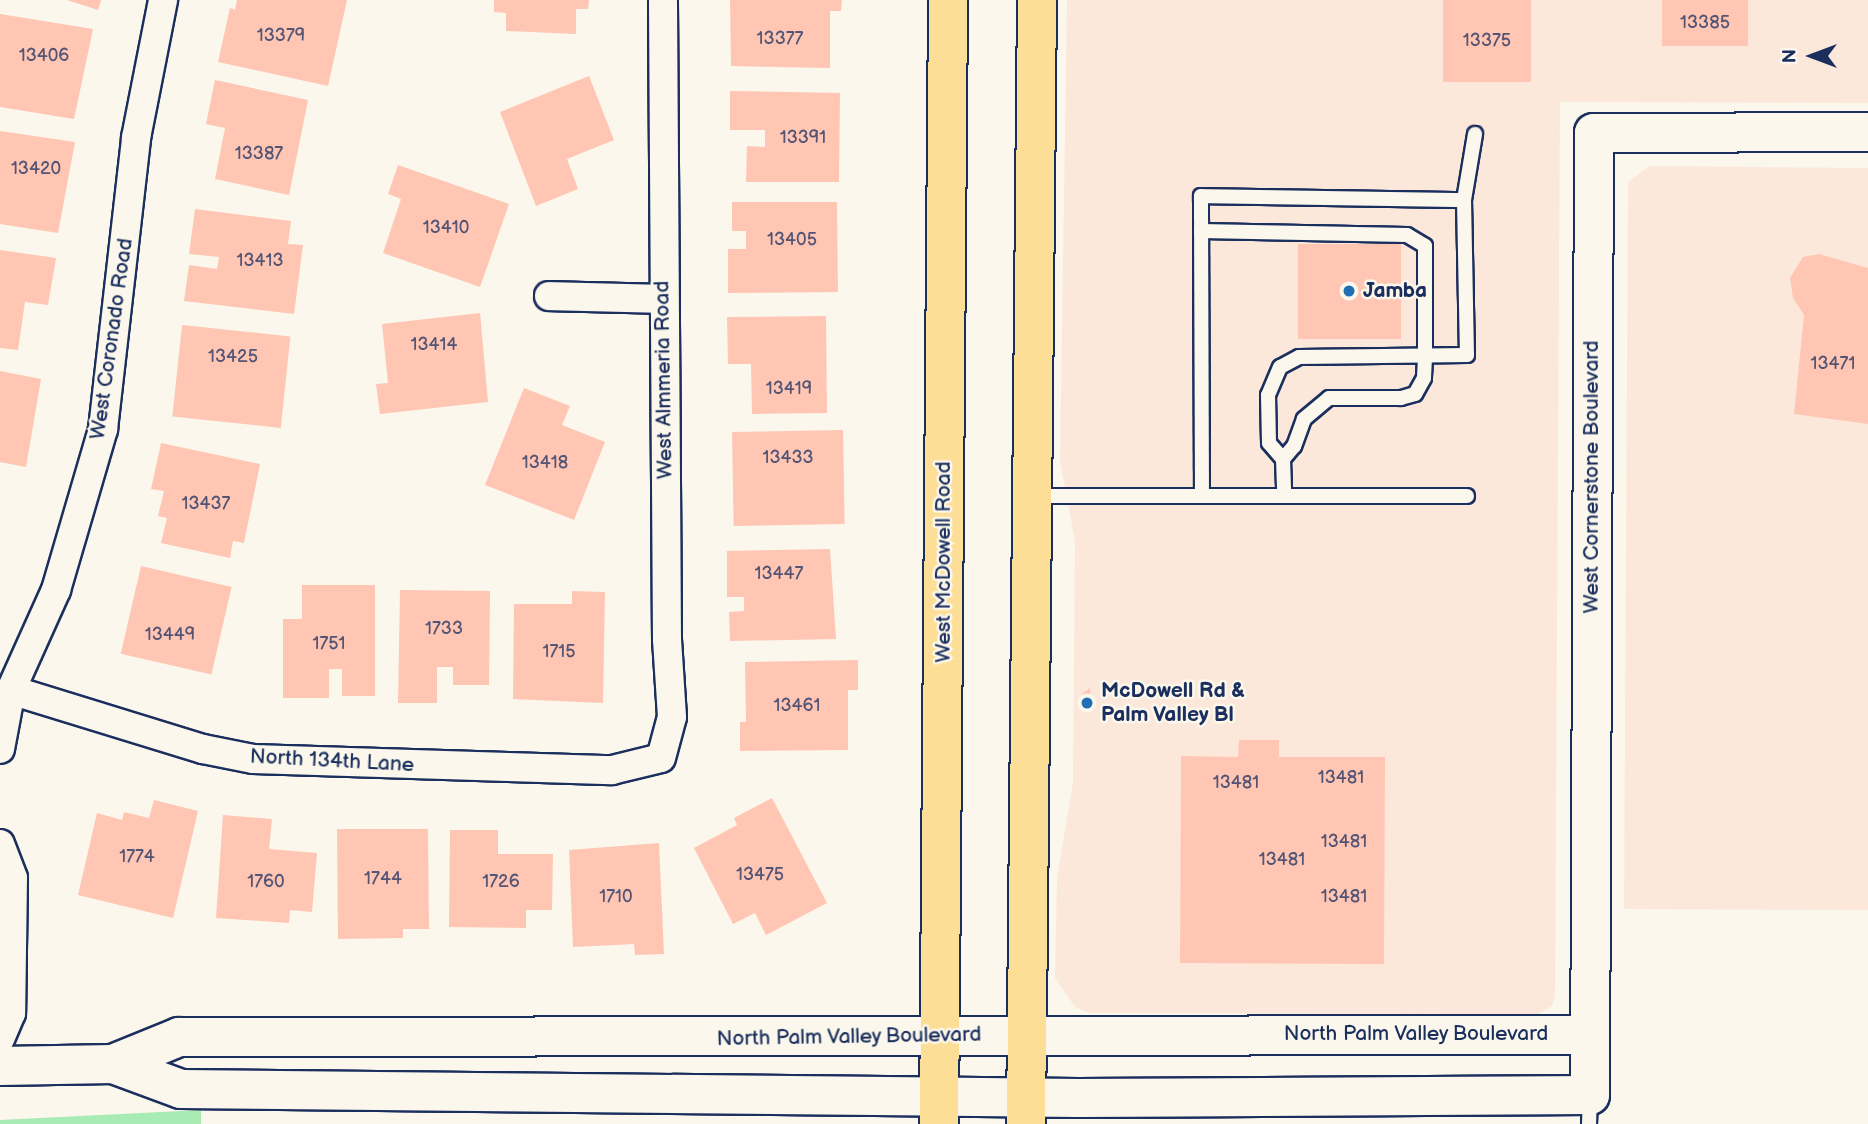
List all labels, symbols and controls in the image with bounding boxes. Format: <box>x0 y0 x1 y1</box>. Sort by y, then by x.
house number: 13385 <box>1680 12 1730 34</box>
north arrow <box>1777 21 1847 91</box>
house number: 13379 <box>257 25 305 47</box>
house number: 13377 <box>757 28 803 50</box>
house number: 13375 <box>1463 30 1511 52</box>
house number: 13406 <box>19 45 69 67</box>
text: N <box>1779 49 1802 63</box>
house number: 13391 <box>780 127 826 149</box>
house number: 13387 <box>235 143 283 165</box>
house number: 13420 <box>11 158 61 180</box>
house number: 13410 <box>423 217 469 239</box>
house number: 13405 <box>767 229 817 251</box>
street label: West Coronado Road <box>85 237 139 441</box>
house number: 13413 <box>236 250 284 272</box>
place label: Jamba <box>1363 278 1427 304</box>
street label: West Almmeria Road <box>650 281 678 479</box>
marker: Jamba <box>1341 283 1357 299</box>
house number: 13414 <box>411 334 457 356</box>
street label: West Cornerstone Boulevard <box>1579 341 1605 613</box>
house number: 13425 <box>208 346 258 368</box>
house number: 13471 <box>1811 353 1855 375</box>
house number: 13419 <box>766 378 812 400</box>
house number: 13433 <box>762 447 814 469</box>
house number: 13418 <box>522 452 568 474</box>
street label: West McDowell Road <box>931 461 957 663</box>
house number: 13437 <box>182 493 230 515</box>
house number: 13447 <box>755 563 803 585</box>
house number: 1733 <box>425 618 463 640</box>
house number: 13449 <box>145 624 195 646</box>
house number: 1751 <box>312 633 346 655</box>
house number: 1715 <box>542 641 576 663</box>
place label: McDowell Rd & Palm Valley Bl <box>1101 678 1245 728</box>
house number: 13461 <box>774 695 820 717</box>
marker: McDowell Rd & Palm Valley Bl <box>1079 695 1095 711</box>
street label: North 134th Lane <box>249 744 415 778</box>
house number: 13481 <box>1318 767 1364 789</box>
house number: 13481 <box>1213 772 1259 794</box>
house number: 13481 <box>1321 831 1367 853</box>
house number: 1774 <box>119 846 155 868</box>
house number: 13481 <box>1259 849 1305 871</box>
house number: 13475 <box>736 864 784 886</box>
house number: 1744 <box>364 868 402 890</box>
house number: 1760 <box>247 871 285 893</box>
house number: 1726 <box>482 871 520 893</box>
house number: 1710 <box>599 886 633 908</box>
house number: 13481 <box>1321 886 1367 908</box>
street label: North Palm Valley Boulevard <box>1283 1021 1549 1047</box>
street label: North Palm Valley Boulevard <box>715 1022 983 1052</box>

